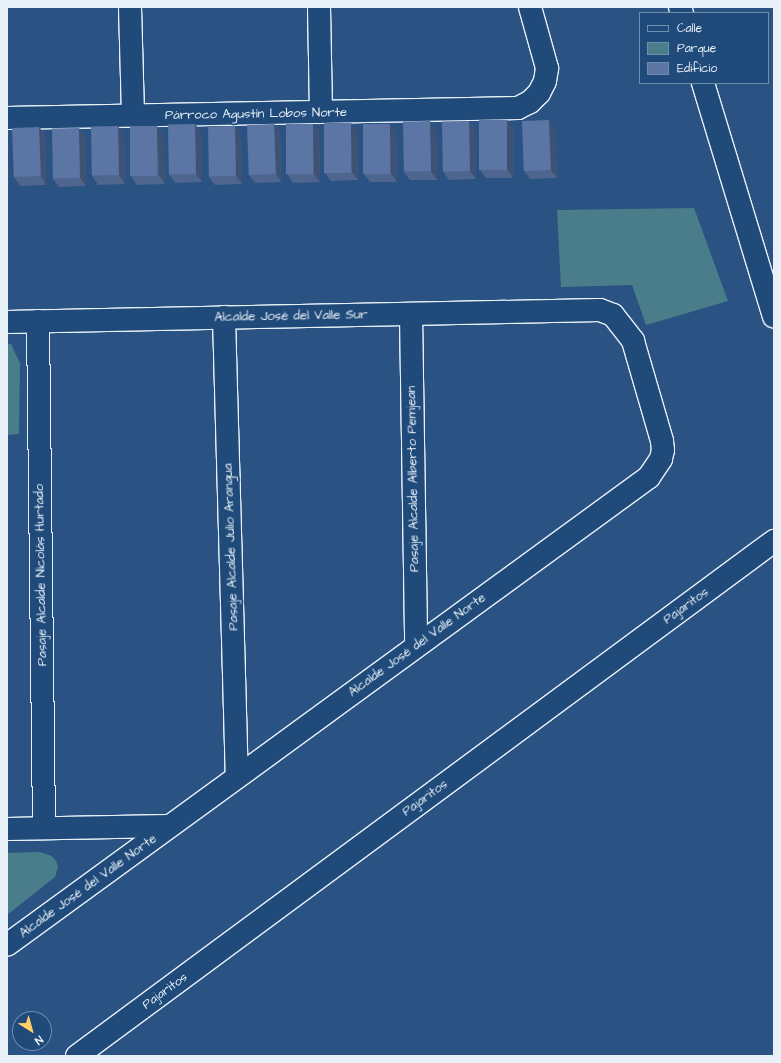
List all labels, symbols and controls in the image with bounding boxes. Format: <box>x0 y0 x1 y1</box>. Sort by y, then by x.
legend <box>639 12 769 84</box>
text: Calle <box>677 20 702 37</box>
text: Parque <box>677 40 716 57</box>
text: Edificio <box>677 60 717 77</box>
street label: Párroco Agustín Lobos Norte <box>165 105 347 123</box>
street label: Alcalde José del Valle Sur <box>214 307 368 325</box>
street label: Pasaje Alcalde Alberto Pemjean <box>404 386 422 572</box>
street label: Pasaje Alcalde Julio Arangua <box>220 463 242 631</box>
street label: Pasaje Alcalde Nicolás Hurtado <box>32 484 50 666</box>
street label: Pajaritos <box>660 584 712 628</box>
street label: Alcalde José del Valle Norte <box>345 590 489 700</box>
street label: Pajaritos <box>399 776 451 820</box>
street label: Alcalde José del Valle Norte <box>16 831 160 941</box>
street label: Pajaritos <box>139 969 191 1013</box>
north arrow <box>12 1011 52 1051</box>
text: N <box>32 1032 46 1048</box>

